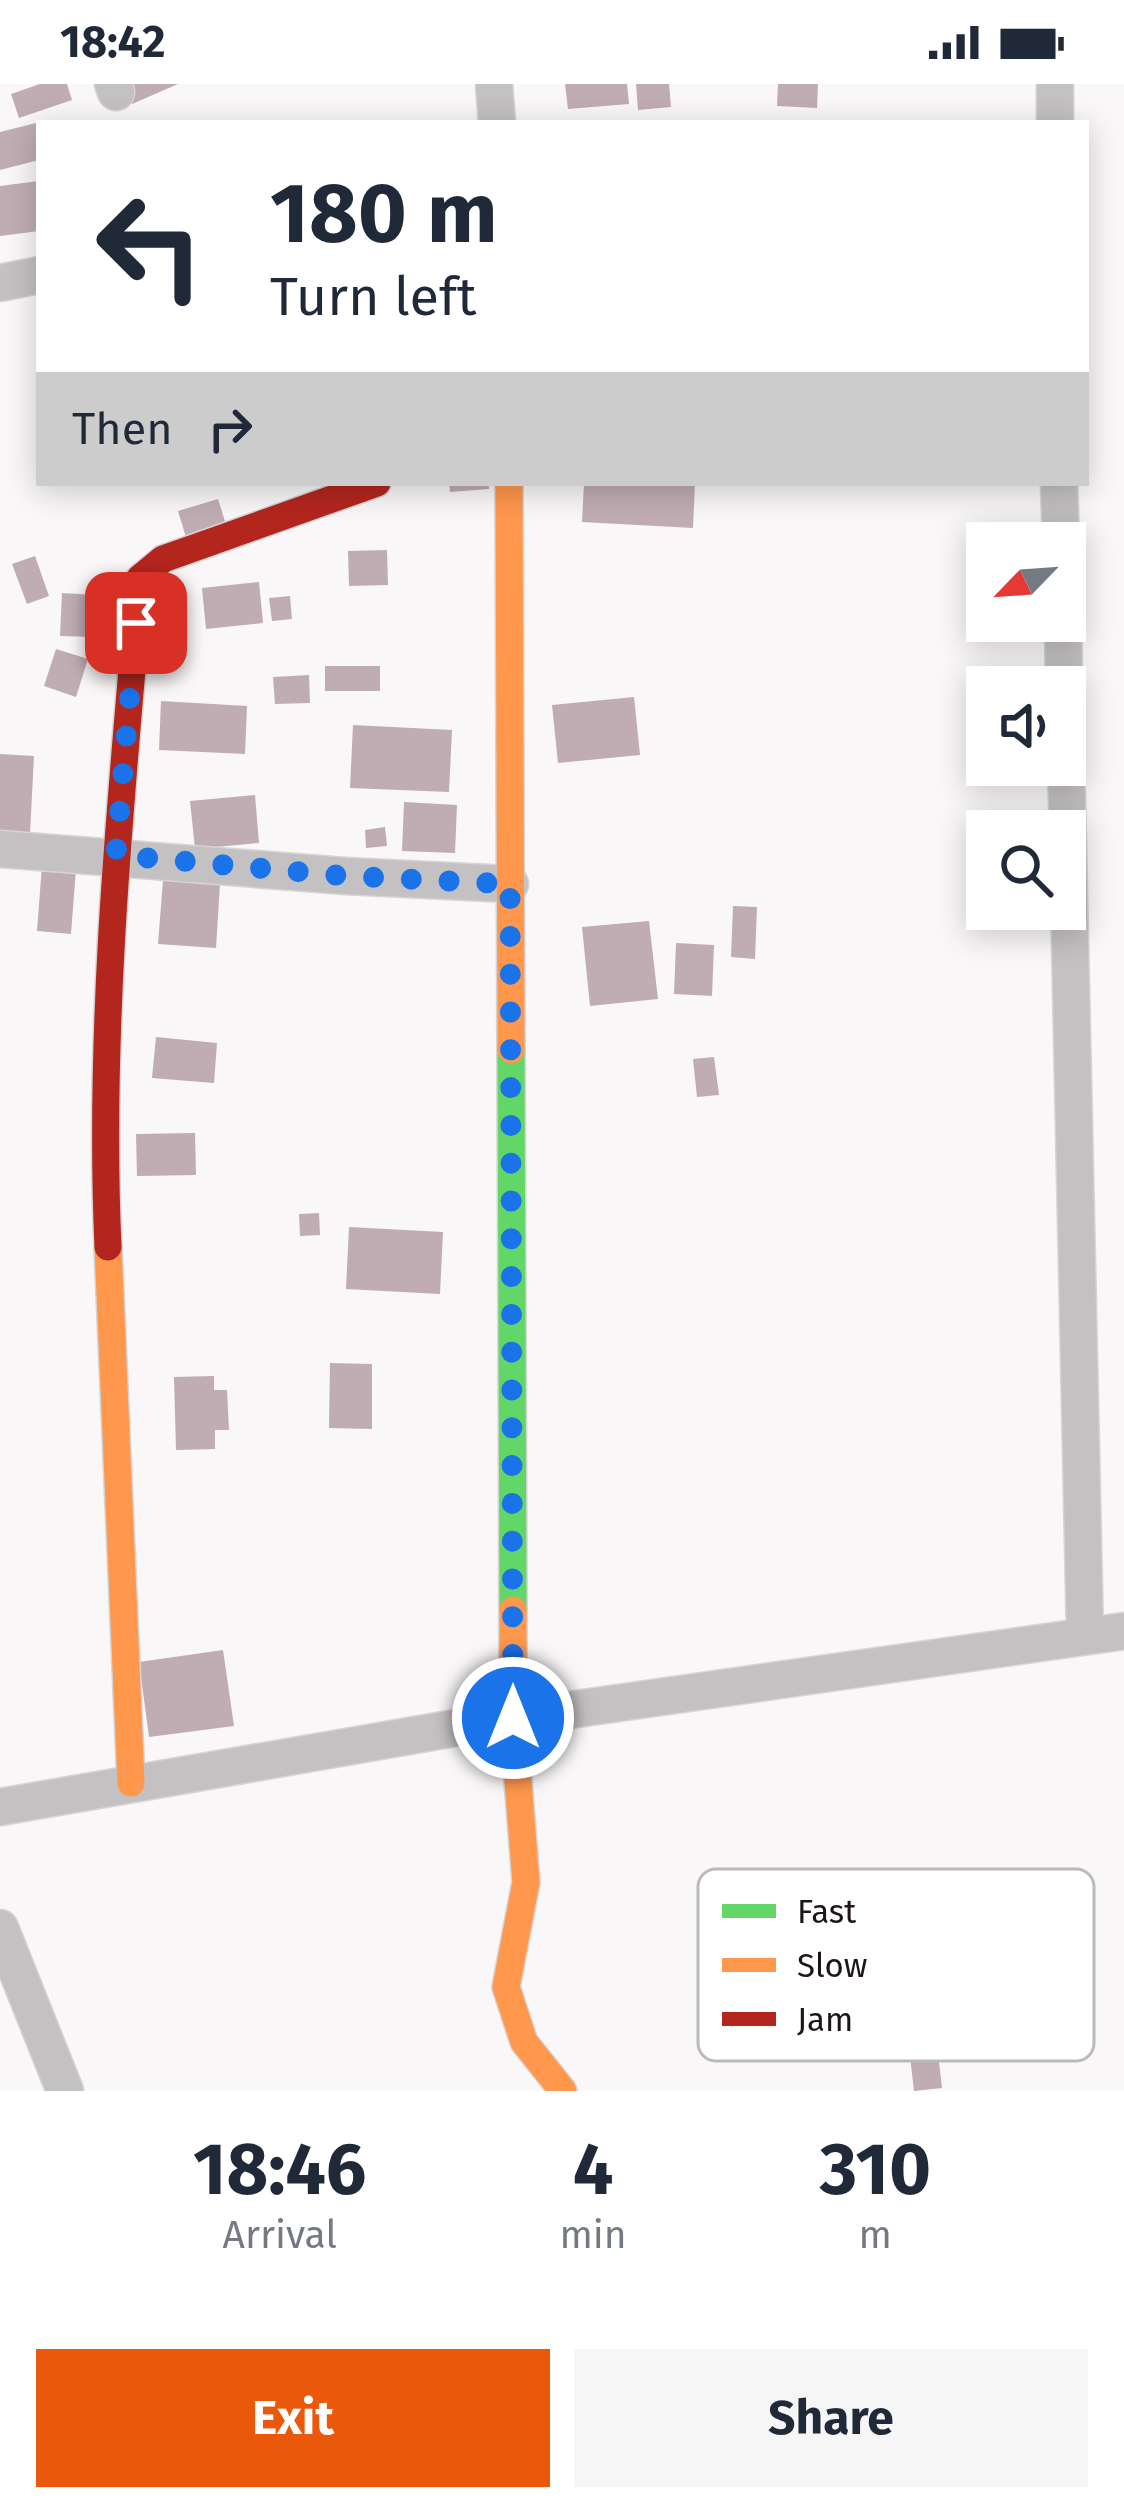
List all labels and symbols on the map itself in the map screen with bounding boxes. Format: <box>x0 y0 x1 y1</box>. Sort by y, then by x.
north arrow <box>966 522 1086 642</box>
pin <box>85 572 187 674</box>
position arrow <box>450 1655 576 1781</box>
legend <box>698 1869 1094 2061</box>
text: Fast <box>797 1892 856 1932</box>
text: Slow <box>797 1946 867 1986</box>
text: Jam <box>797 2000 853 2040</box>

